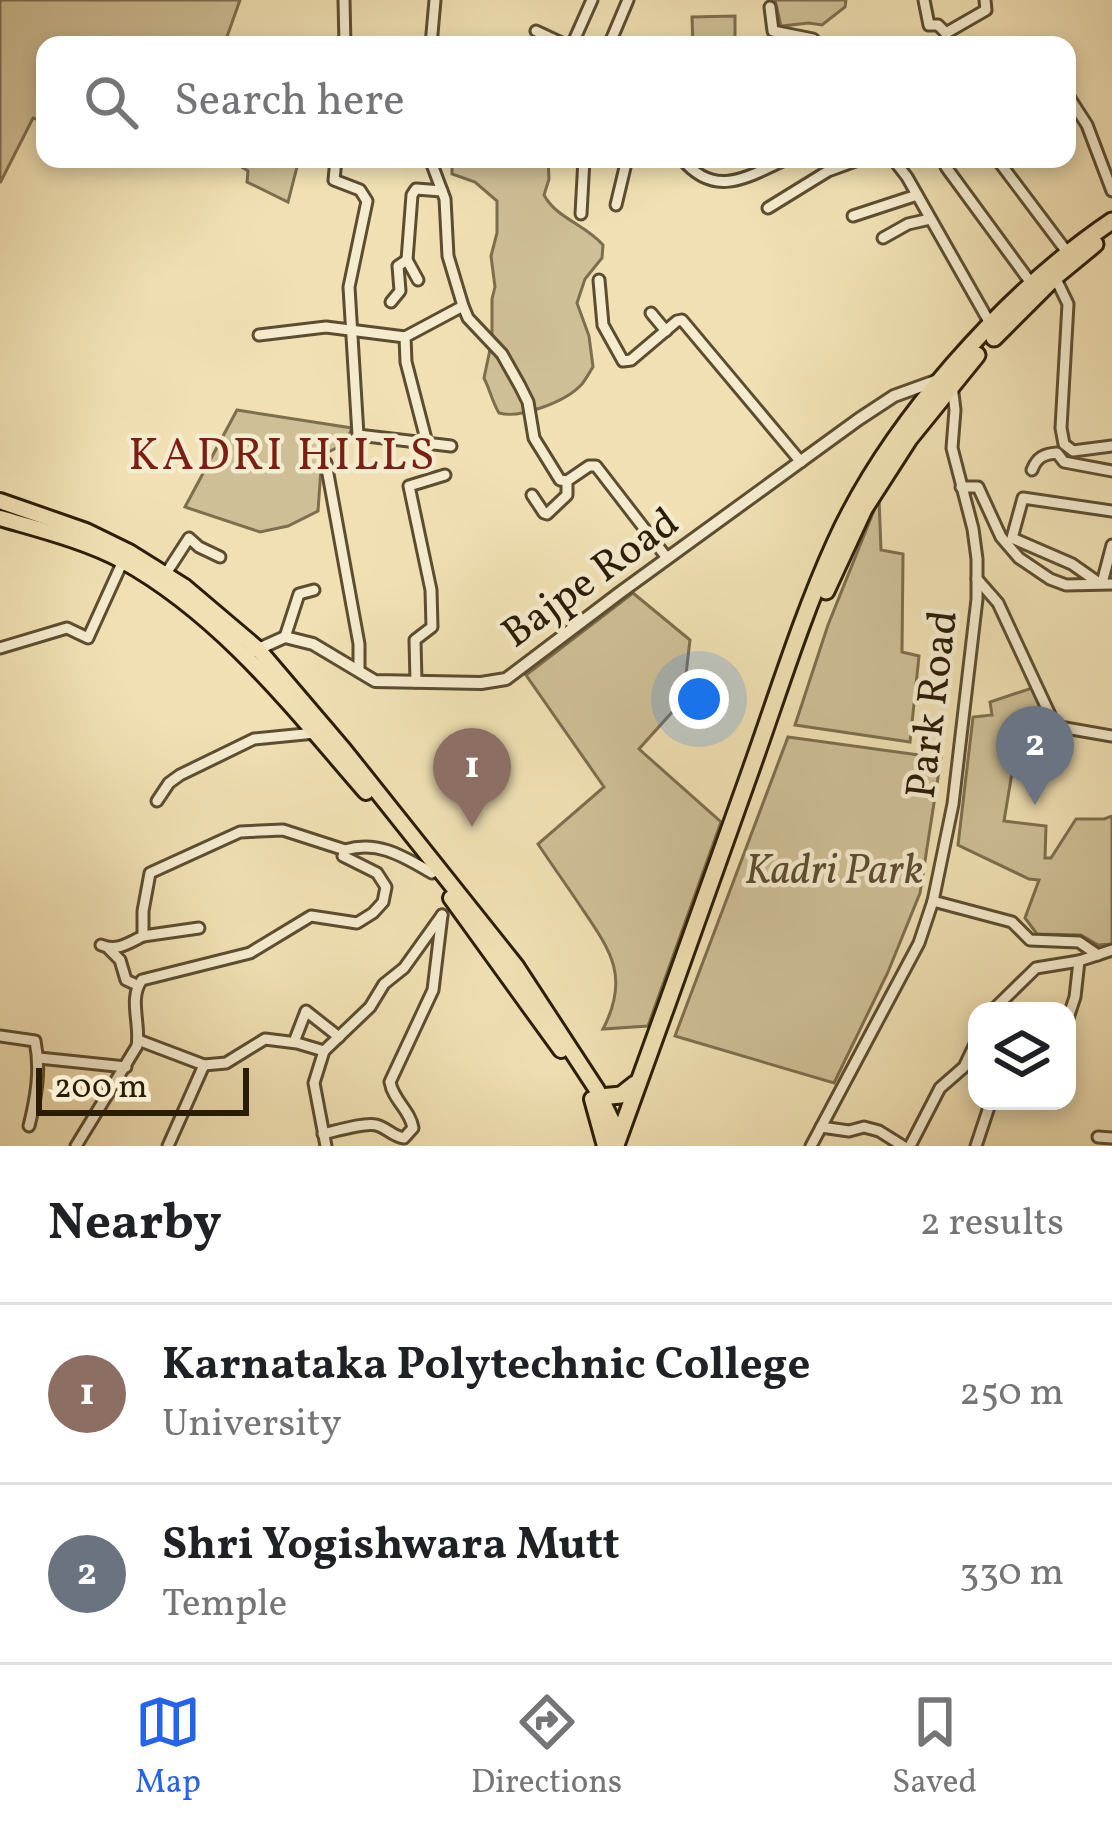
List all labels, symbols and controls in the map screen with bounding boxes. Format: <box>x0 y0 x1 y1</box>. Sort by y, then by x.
search box <box>36 36 1076 168</box>
icon: search <box>78 69 144 135</box>
text: Search here <box>174 71 405 134</box>
district label: KADRI HILLS <box>129 426 437 489</box>
street label: Bajpe Road <box>491 495 692 664</box>
street label: Park Road <box>894 607 975 802</box>
your location <box>669 669 729 729</box>
pin: 2 <box>996 706 1074 805</box>
pin: 1 <box>433 728 511 827</box>
park label: Kadri Park <box>745 843 923 902</box>
map controls <box>968 1002 1076 1110</box>
button: layers <box>968 1002 1076 1110</box>
scale bar <box>36 1062 249 1115</box>
text: 200 m <box>54 1066 148 1112</box>
text: Nearby <box>48 1189 222 1260</box>
text: 2 results <box>920 1197 1064 1251</box>
text: Karnataka Polytechnic College <box>162 1335 810 1398</box>
text: 1 <box>79 1367 95 1421</box>
text: 250 m <box>959 1367 1064 1421</box>
text: University <box>162 1398 342 1452</box>
text: Shri Yogishwara Mutt <box>162 1515 620 1578</box>
text: 2 <box>77 1547 97 1601</box>
text: 330 m <box>959 1547 1064 1601</box>
text: Temple <box>162 1578 287 1632</box>
tab: Map <box>135 1689 201 1807</box>
tab: Directions <box>471 1689 622 1807</box>
tab: Saved <box>892 1689 977 1807</box>

